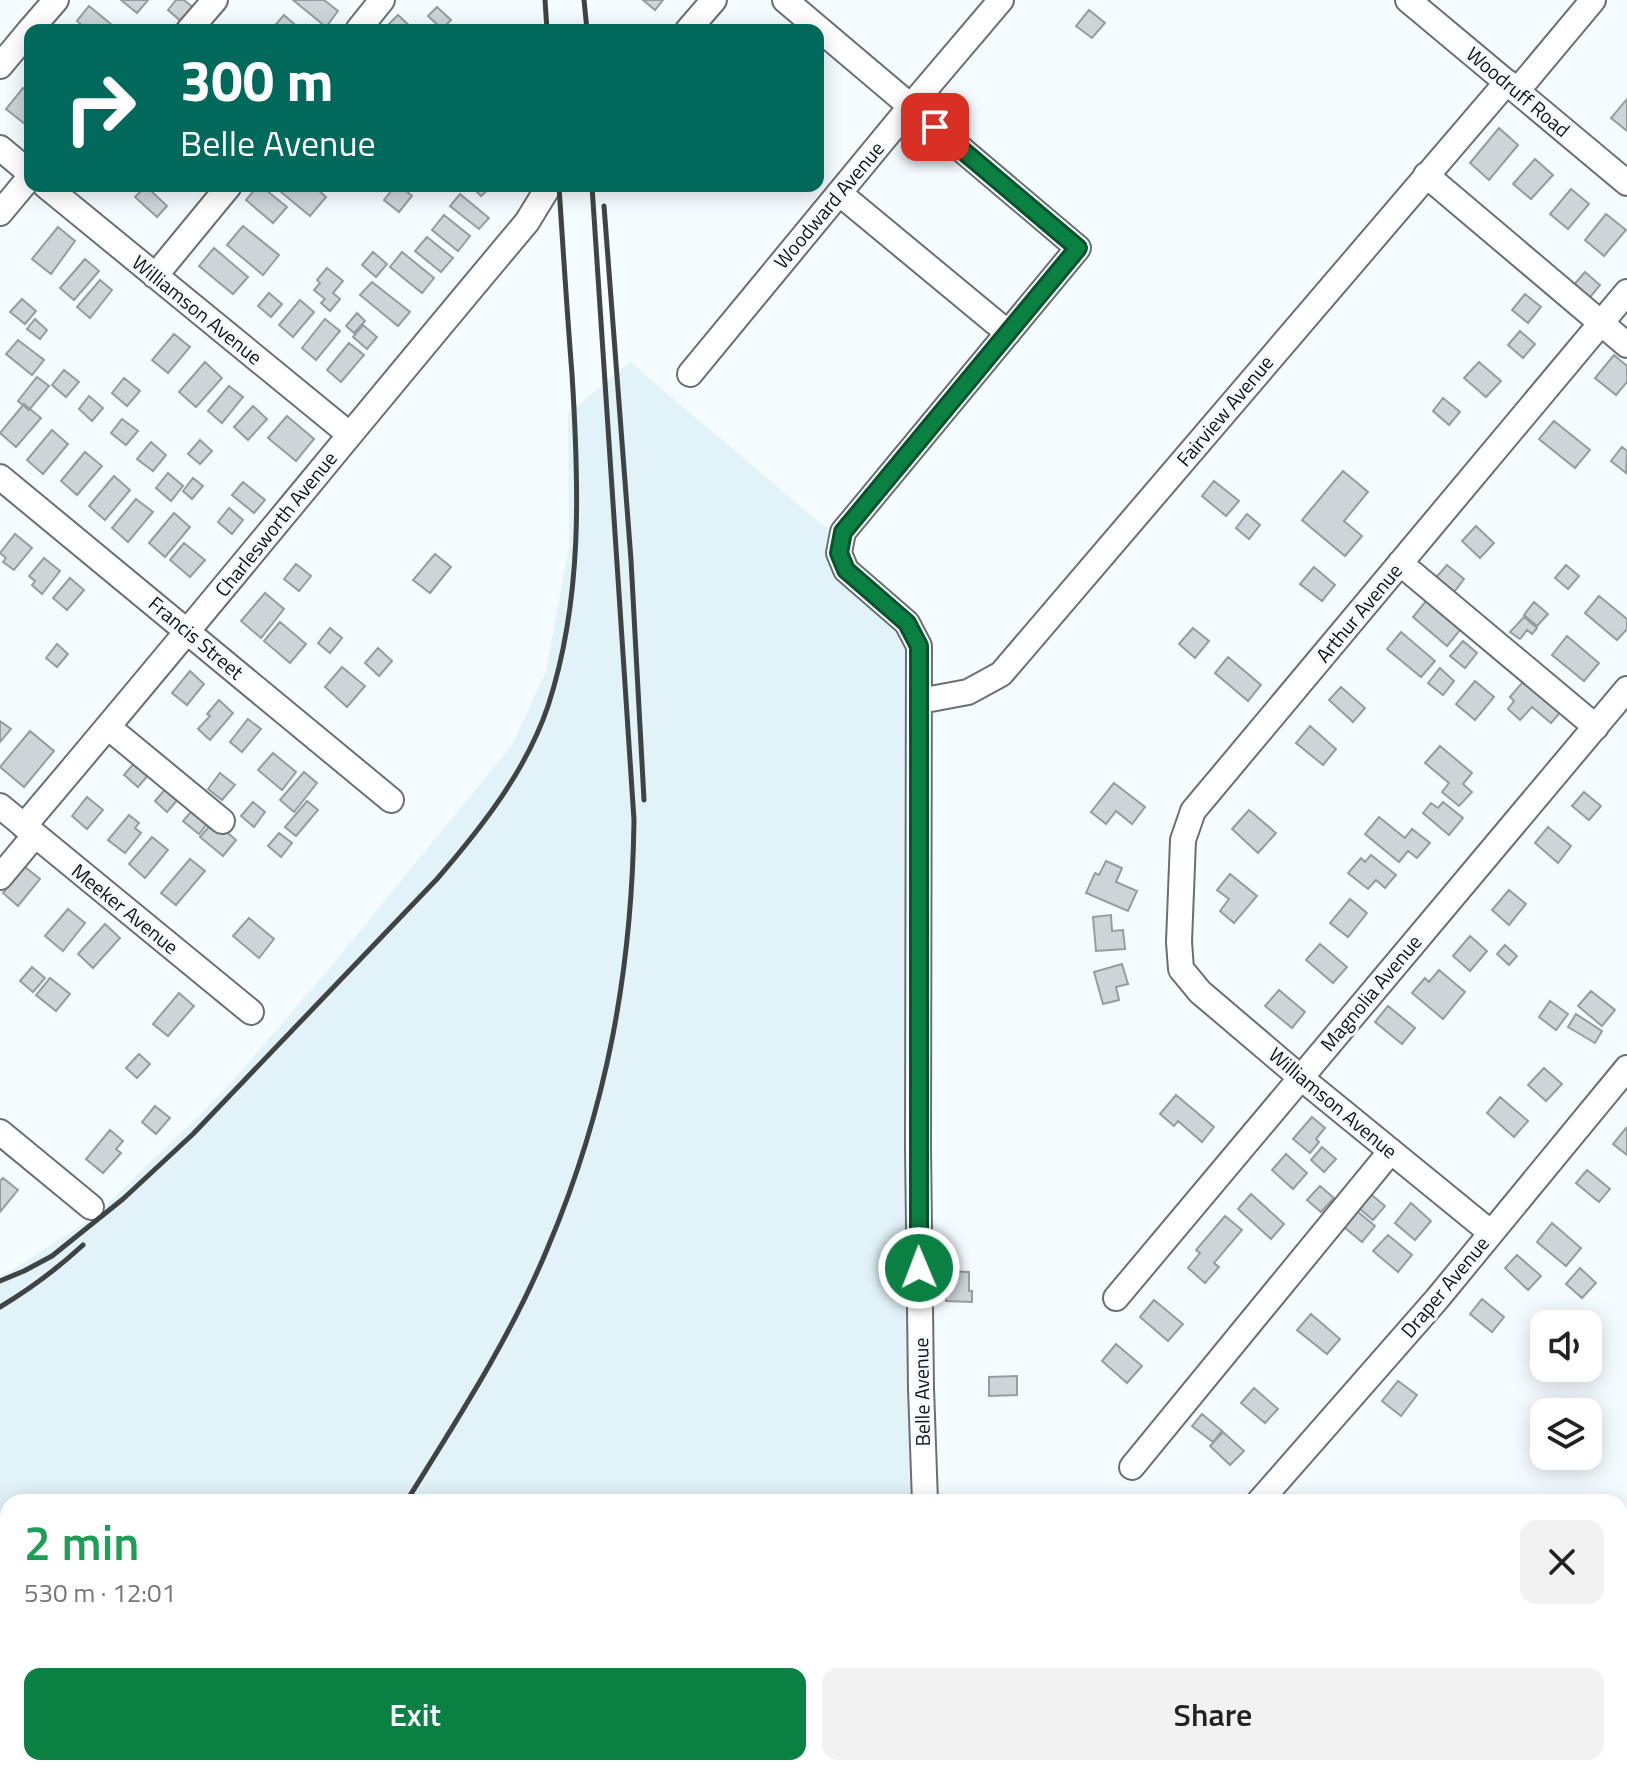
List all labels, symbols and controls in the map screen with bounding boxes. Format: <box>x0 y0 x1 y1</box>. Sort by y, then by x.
text: 300 m <box>180 38 333 123</box>
street label: Woodruff Road <box>1460 39 1577 144</box>
icon: right <box>48 56 152 160</box>
pin <box>901 93 969 161</box>
icon: arrive <box>913 105 957 149</box>
text: Belle Avenue <box>180 115 376 170</box>
street label: Woodward Avenue <box>766 134 891 275</box>
street label: Williamson Avenue <box>125 247 269 372</box>
street label: Fairview Avenue <box>1169 348 1281 473</box>
street label: Charlesworth Avenue <box>207 444 344 603</box>
street label: Arthur Avenue <box>1308 556 1409 669</box>
street label: Francis Street <box>142 588 251 687</box>
street label: Meeker Avenue <box>65 856 186 962</box>
street label: Magnolia Avenue <box>1312 927 1429 1058</box>
street label: Williamson Avenue <box>1262 1039 1405 1166</box>
position arrow <box>877 1226 961 1310</box>
street label: Draper Avenue <box>1393 1229 1496 1344</box>
map controls <box>1530 1310 1602 1470</box>
button: sound <box>1530 1310 1602 1382</box>
street label: Belle Avenue <box>905 1337 938 1447</box>
button: layers <box>1530 1398 1602 1470</box>
text: 2 min <box>24 1506 139 1579</box>
button: close <box>1520 1520 1604 1604</box>
text: 530 m · 12:01 <box>24 1573 176 1612</box>
button: Exit <box>24 1668 806 1760</box>
button: Share <box>822 1668 1604 1760</box>

